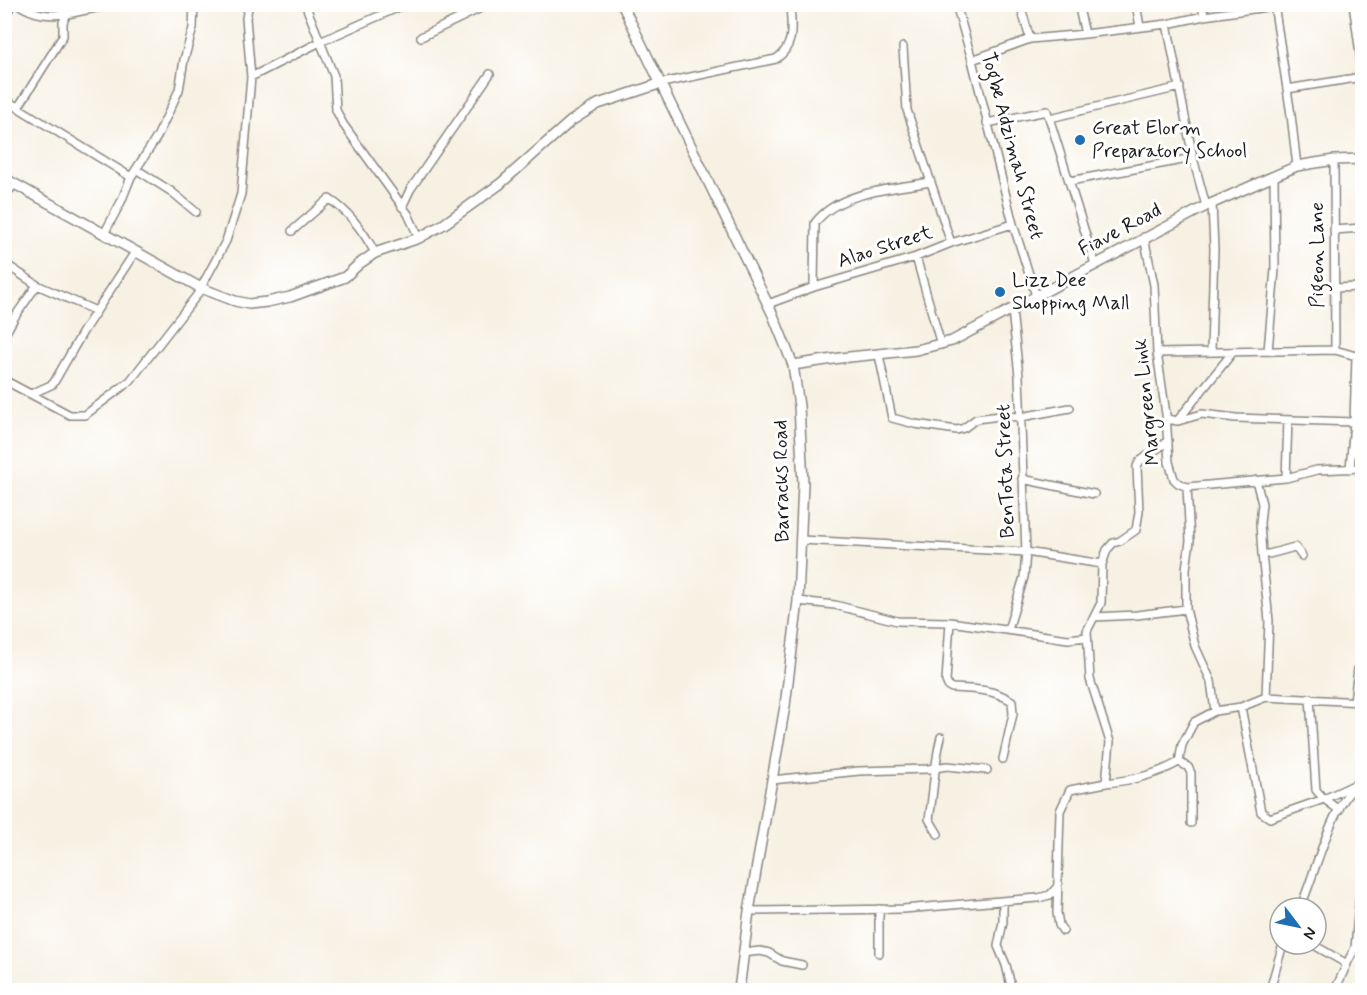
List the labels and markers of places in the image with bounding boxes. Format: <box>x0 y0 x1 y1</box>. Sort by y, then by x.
place label: Great Elorm Preparatory School <box>1092 115 1247 165</box>
marker: Great Elorm Preparatory School <box>1073 133 1087 147</box>
place label: Lizz Dee Shopping Mall <box>1012 267 1130 317</box>
marker: Lizz Dee Shopping Mall <box>993 285 1007 299</box>

